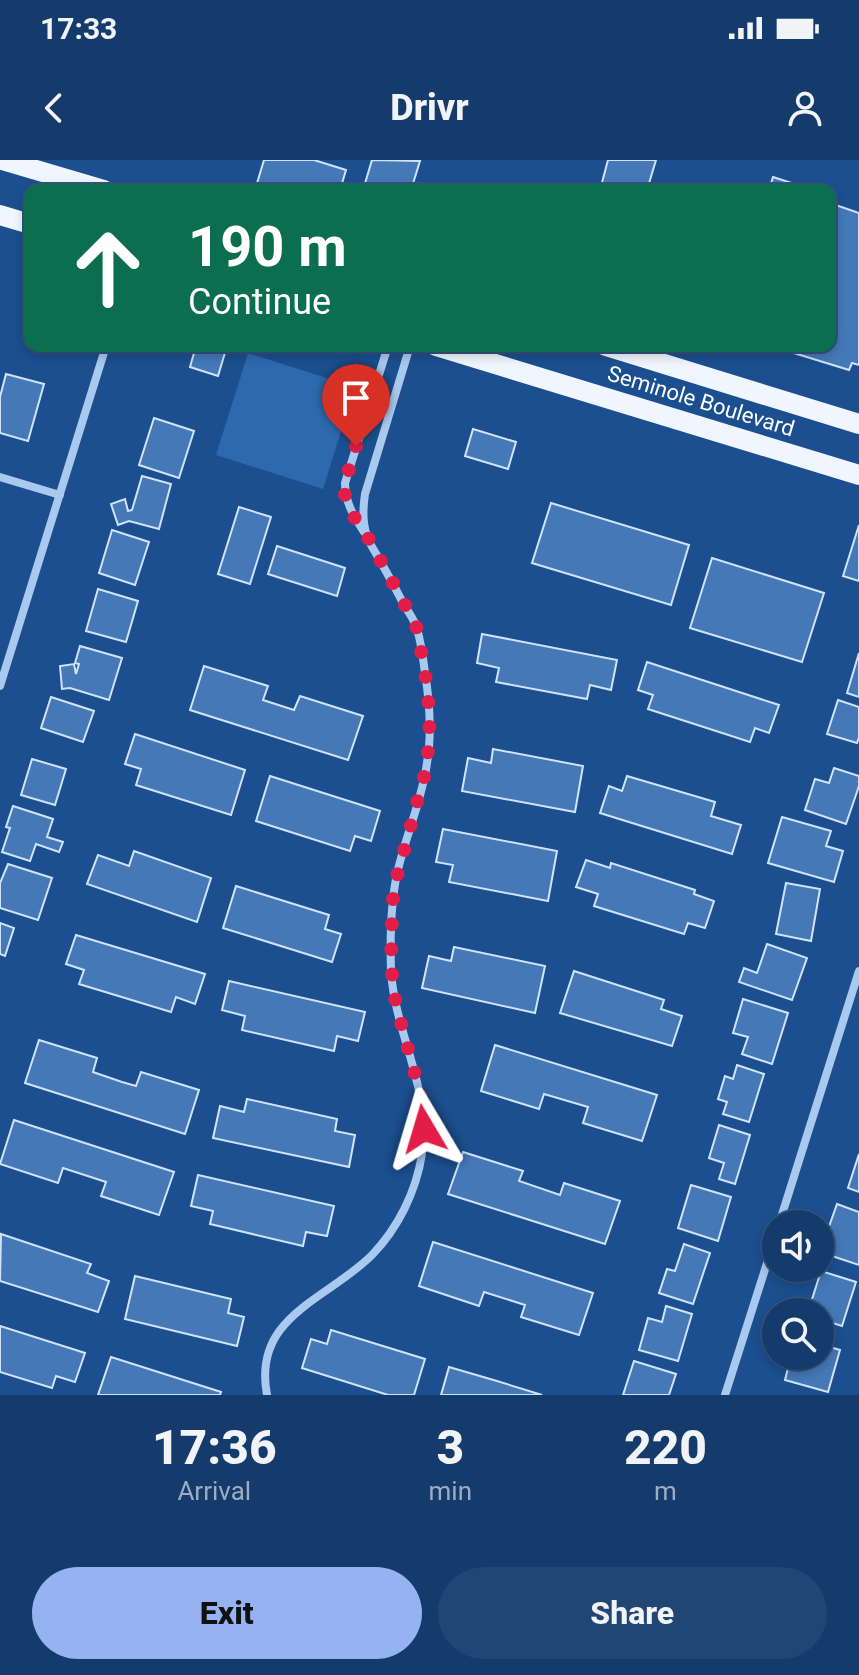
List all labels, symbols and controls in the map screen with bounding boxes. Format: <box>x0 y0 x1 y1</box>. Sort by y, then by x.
text: 17:33 <box>40 11 117 46</box>
icon: back <box>32 86 76 130</box>
icon: person <box>783 86 827 130</box>
text: Drivr <box>390 87 469 129</box>
text: 190 m <box>188 214 347 280</box>
icon: ahead <box>56 216 160 320</box>
text: Continue <box>188 281 331 323</box>
street label: Seminole Boulevard <box>605 361 797 441</box>
pin <box>322 364 390 446</box>
icon: arrive <box>334 376 378 420</box>
position arrow <box>382 1087 466 1171</box>
map controls <box>762 1210 834 1370</box>
button: sound <box>762 1210 834 1282</box>
button: search <box>762 1298 834 1370</box>
text: 17:36 <box>152 1419 277 1476</box>
text: 3 <box>436 1419 464 1476</box>
text: 220 <box>624 1419 707 1476</box>
text: Arrival <box>177 1476 251 1506</box>
text: min <box>429 1476 472 1506</box>
text: m <box>654 1476 677 1506</box>
button: Exit <box>32 1567 422 1659</box>
button: Share <box>438 1567 827 1659</box>

